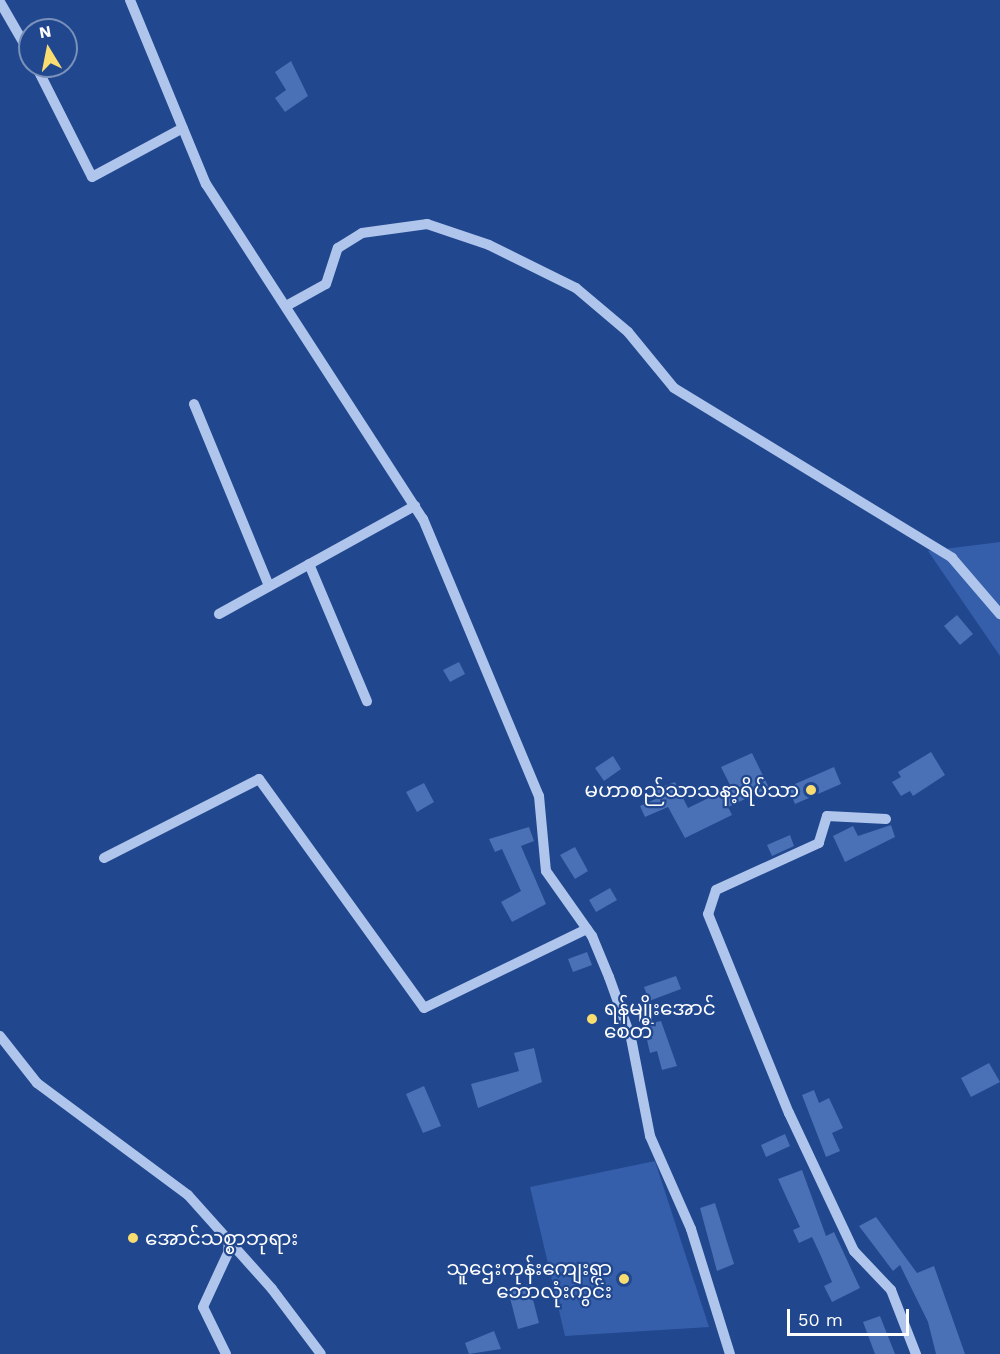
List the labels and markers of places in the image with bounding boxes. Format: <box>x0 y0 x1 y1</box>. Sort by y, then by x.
place label: မဟာစည်သာသနာ့ရိပ်သာ <box>585 778 799 802</box>
marker: မဟာစည်သာသနာ့ရိပ်သာ <box>804 783 818 797</box>
place label: ရန်မျိုးအောင် စေတီ <box>604 996 716 1043</box>
marker: ရန်မျိုးအောင် စေတီ <box>585 1012 599 1026</box>
place label: အောင်သစ္စာဘုရား <box>145 1226 298 1250</box>
marker: အောင်သစ္စာဘုရား <box>126 1231 140 1245</box>
place label: သူဌေးကုန်းကျေးရွာ ဘောလုံးကွင်း <box>446 1256 612 1303</box>
marker: သူဌေးကုန်းကျေးရွာ ဘောလုံးကွင်း <box>617 1272 631 1286</box>

